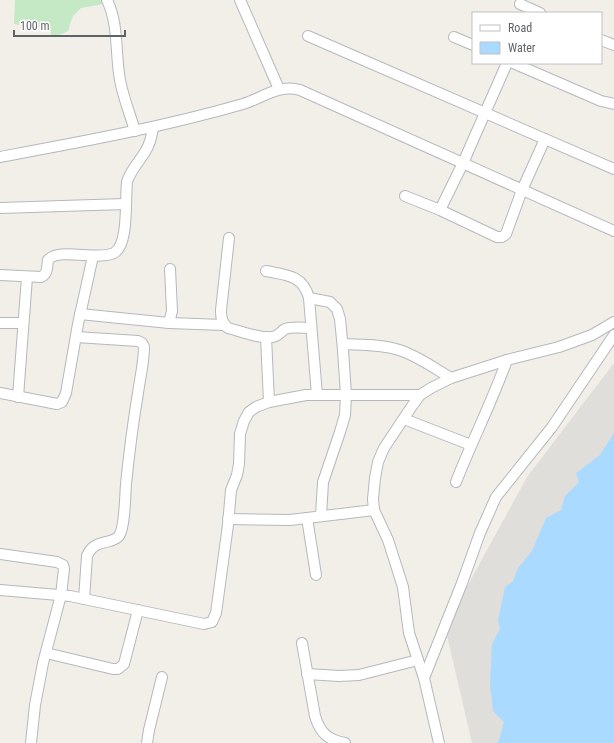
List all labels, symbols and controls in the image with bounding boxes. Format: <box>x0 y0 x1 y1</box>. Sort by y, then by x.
scale bar <box>14 12 125 38</box>
legend <box>472 12 602 64</box>
text: 100 m <box>20 19 50 33</box>
text: Road <box>508 21 532 35</box>
text: Water <box>508 41 536 55</box>

